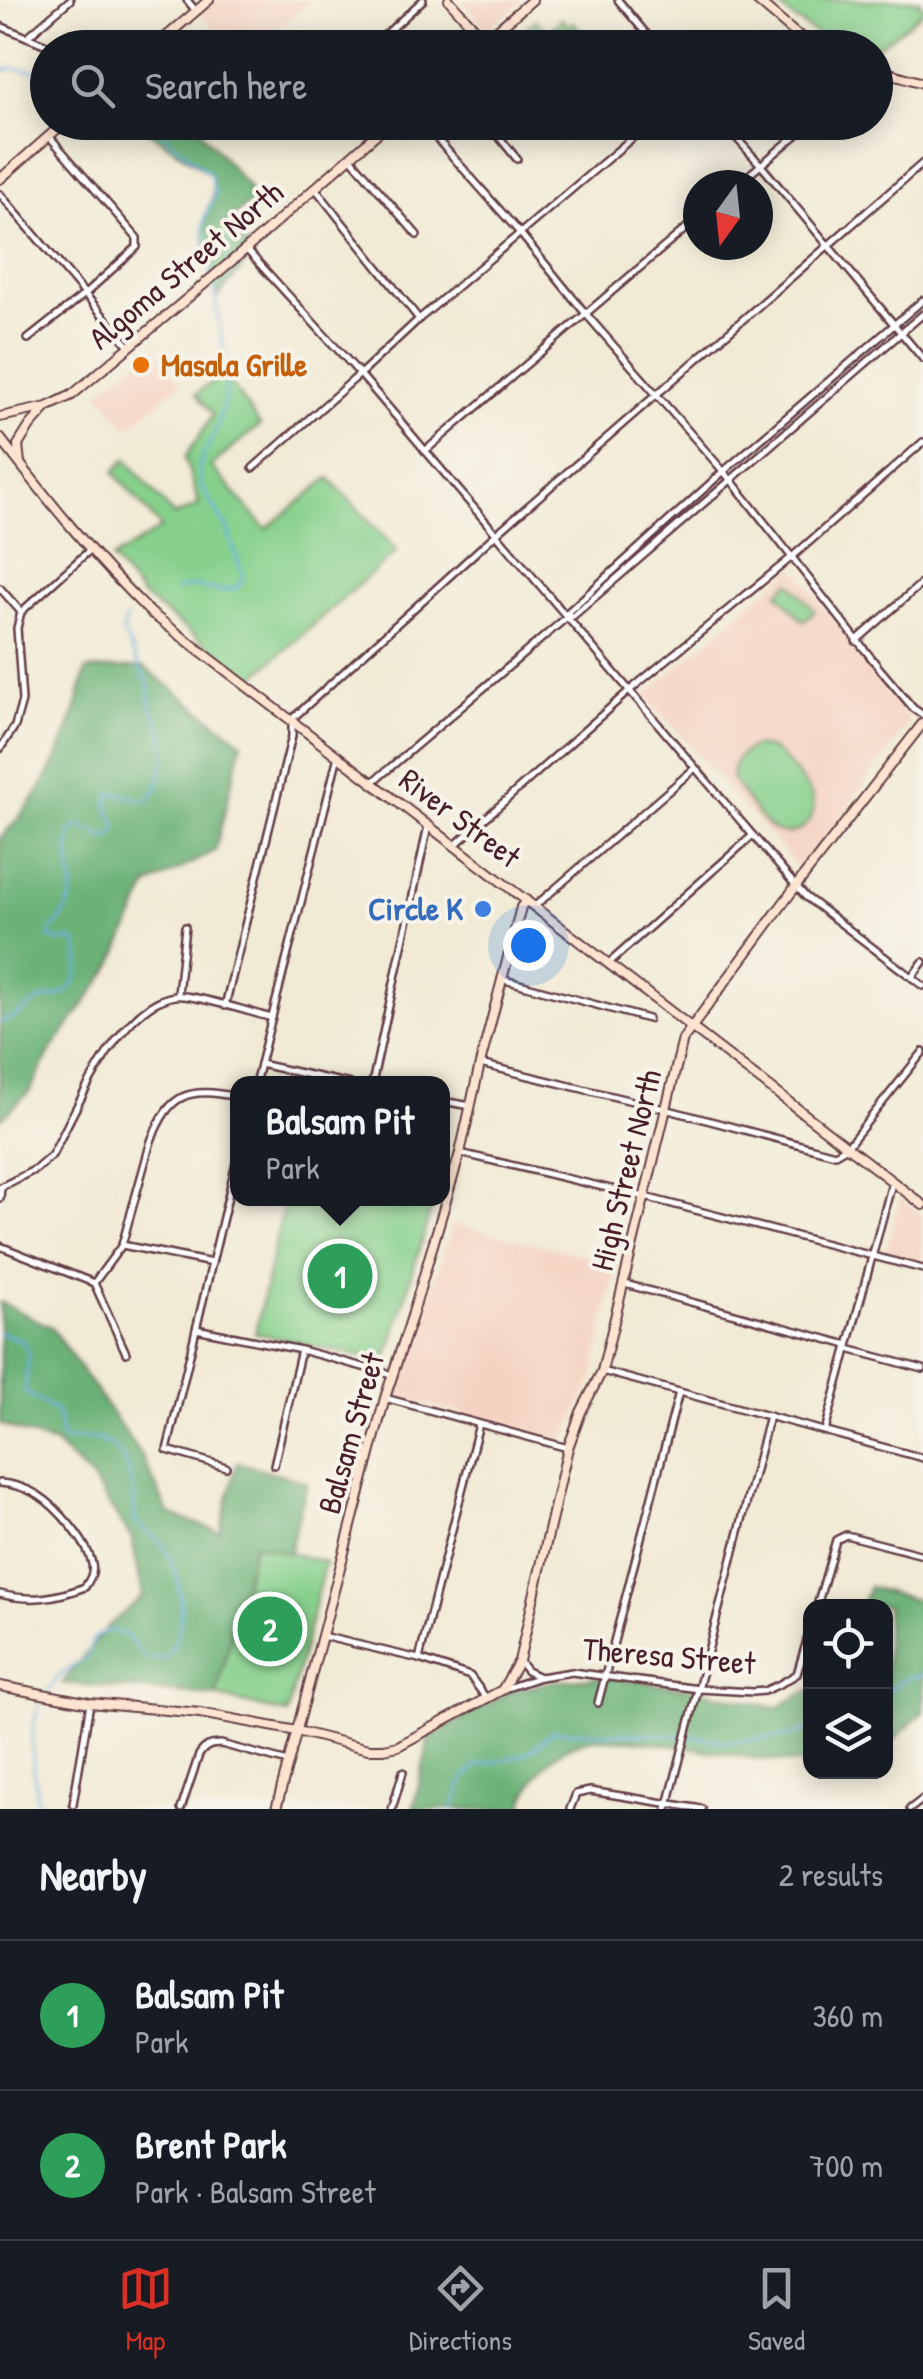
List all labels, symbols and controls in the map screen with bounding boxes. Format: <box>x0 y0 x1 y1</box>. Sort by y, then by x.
search box <box>30 30 893 140</box>
icon: search <box>65 58 120 113</box>
text: Search here <box>145 59 307 111</box>
north arrow <box>683 170 773 260</box>
street label: Algoma Street North <box>79 171 292 359</box>
place label: Masala Grille <box>161 343 308 386</box>
marker: Masala Grille <box>130 354 152 376</box>
street label: River Street <box>391 758 530 878</box>
place label: Circle K <box>368 887 463 930</box>
marker: Circle K <box>472 898 494 920</box>
your location <box>503 920 554 971</box>
street label: High Street North <box>580 1065 671 1275</box>
popup <box>230 1076 450 1206</box>
text: Balsam Pit <box>266 1094 414 1146</box>
text: Park <box>266 1146 319 1189</box>
pin: 1 <box>308 1238 372 1314</box>
street label: Balsam Street <box>307 1346 394 1518</box>
pin: 2 <box>238 1592 302 1666</box>
map controls <box>803 1599 893 1779</box>
button: locate <box>803 1599 893 1689</box>
street label: Theresa Street <box>581 1627 758 1685</box>
button: layers <box>803 1689 893 1779</box>
text: Nearby <box>40 1846 147 1903</box>
text: 2 results <box>779 1853 883 1896</box>
text: Balsam Pit <box>135 1968 283 2020</box>
text: 1 <box>67 1994 78 2037</box>
text: 360 m <box>812 1994 883 2037</box>
text: Park <box>135 2020 189 2063</box>
text: Brent Park <box>135 2118 287 2170</box>
text: 2 <box>65 2144 80 2187</box>
text: 700 m <box>809 2144 883 2187</box>
text: Park · Balsam Street <box>135 2170 375 2213</box>
tab: Map <box>118 2261 173 2359</box>
tab: Directions <box>409 2261 512 2359</box>
tab: Saved <box>748 2261 805 2359</box>

